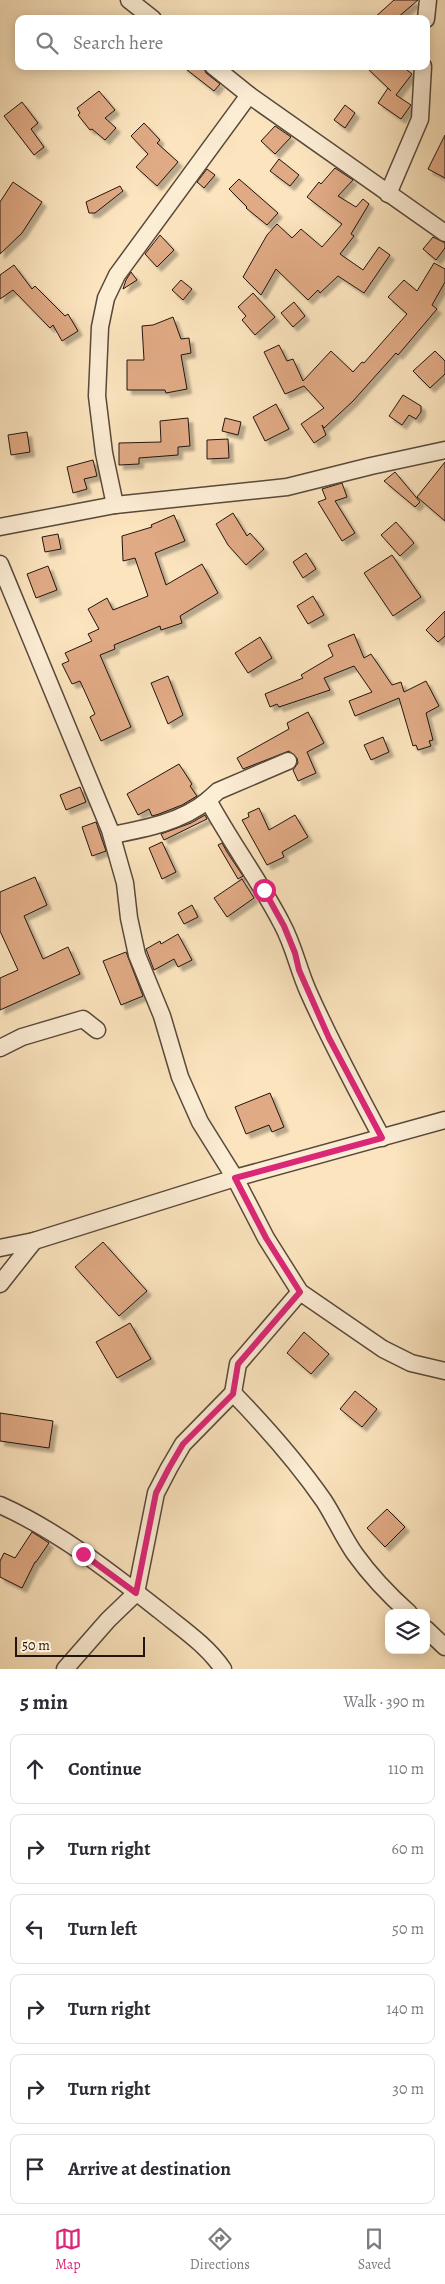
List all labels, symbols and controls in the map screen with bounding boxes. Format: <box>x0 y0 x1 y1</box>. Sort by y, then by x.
search box <box>15 15 430 70</box>
icon: search <box>33 29 61 57</box>
text: Search here <box>73 30 163 56</box>
route start <box>253 879 276 902</box>
route end <box>72 1543 95 1566</box>
map controls <box>385 1609 430 1654</box>
button: layers <box>385 1609 430 1654</box>
scale bar <box>15 1634 145 1657</box>
text: 50 m <box>22 1636 50 1655</box>
text: 5 min <box>20 1688 68 1716</box>
text: Walk · 390 m <box>344 1691 425 1713</box>
icon: ahead <box>21 1755 49 1783</box>
text: Continue <box>68 1756 142 1782</box>
text: 110 m <box>388 1758 424 1780</box>
icon: right <box>21 1835 49 1863</box>
text: Turn right <box>68 1836 150 1862</box>
text: 60 m <box>392 1838 424 1860</box>
icon: left <box>21 1915 49 1943</box>
text: Turn left <box>68 1916 137 1942</box>
text: 50 m <box>392 1918 424 1940</box>
icon: right <box>21 1995 49 2023</box>
text: Turn right <box>68 1996 150 2022</box>
text: 140 m <box>386 1998 424 2020</box>
icon: right <box>21 2075 49 2103</box>
text: Turn right <box>68 2076 150 2102</box>
text: 30 m <box>392 2078 424 2100</box>
icon: arrive <box>21 2155 49 2183</box>
text: Arrive at destination <box>68 2156 231 2182</box>
tab: Map <box>54 2225 82 2274</box>
tab: Directions <box>190 2225 250 2274</box>
tab: Saved <box>358 2225 391 2274</box>

